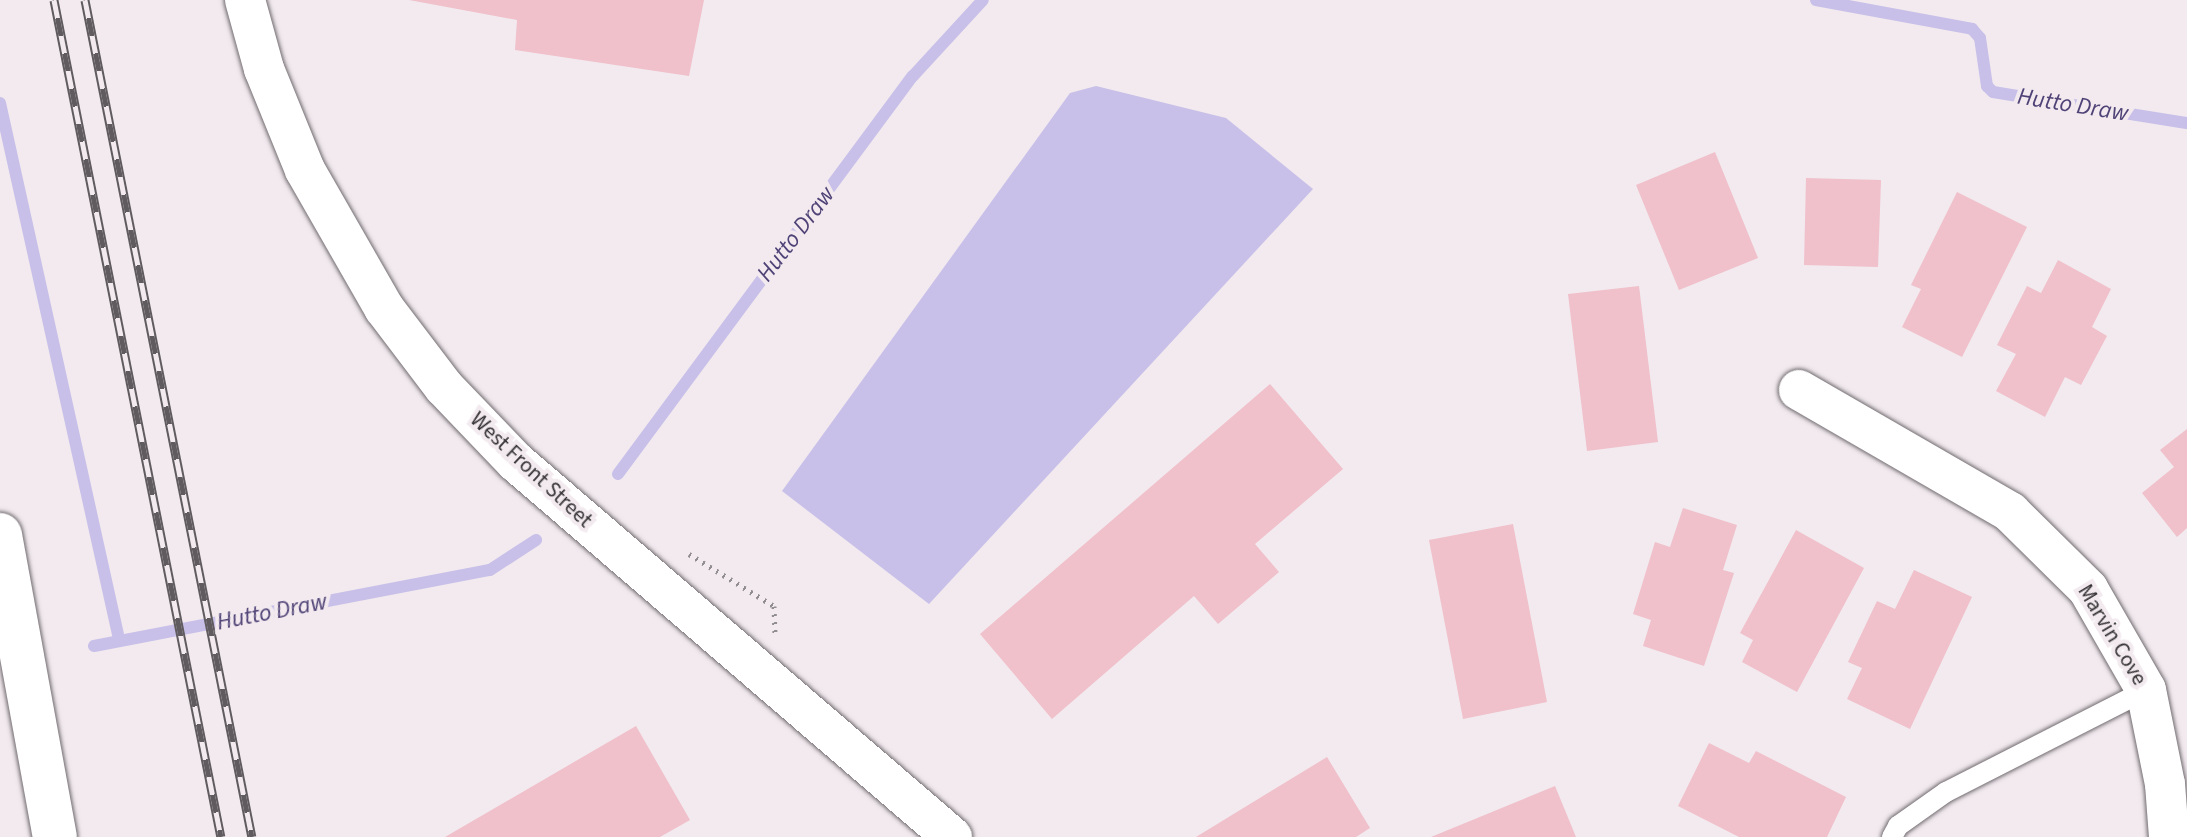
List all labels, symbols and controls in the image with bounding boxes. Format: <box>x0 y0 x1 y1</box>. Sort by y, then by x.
water label: Hutto Draw <box>2015 82 2131 128</box>
water label: Hutto Draw <box>751 181 841 287</box>
street label: West Front Street <box>464 407 598 533</box>
street label: Marvin Cove <box>2072 580 2152 690</box>
water label: Hutto Draw <box>214 587 330 637</box>

